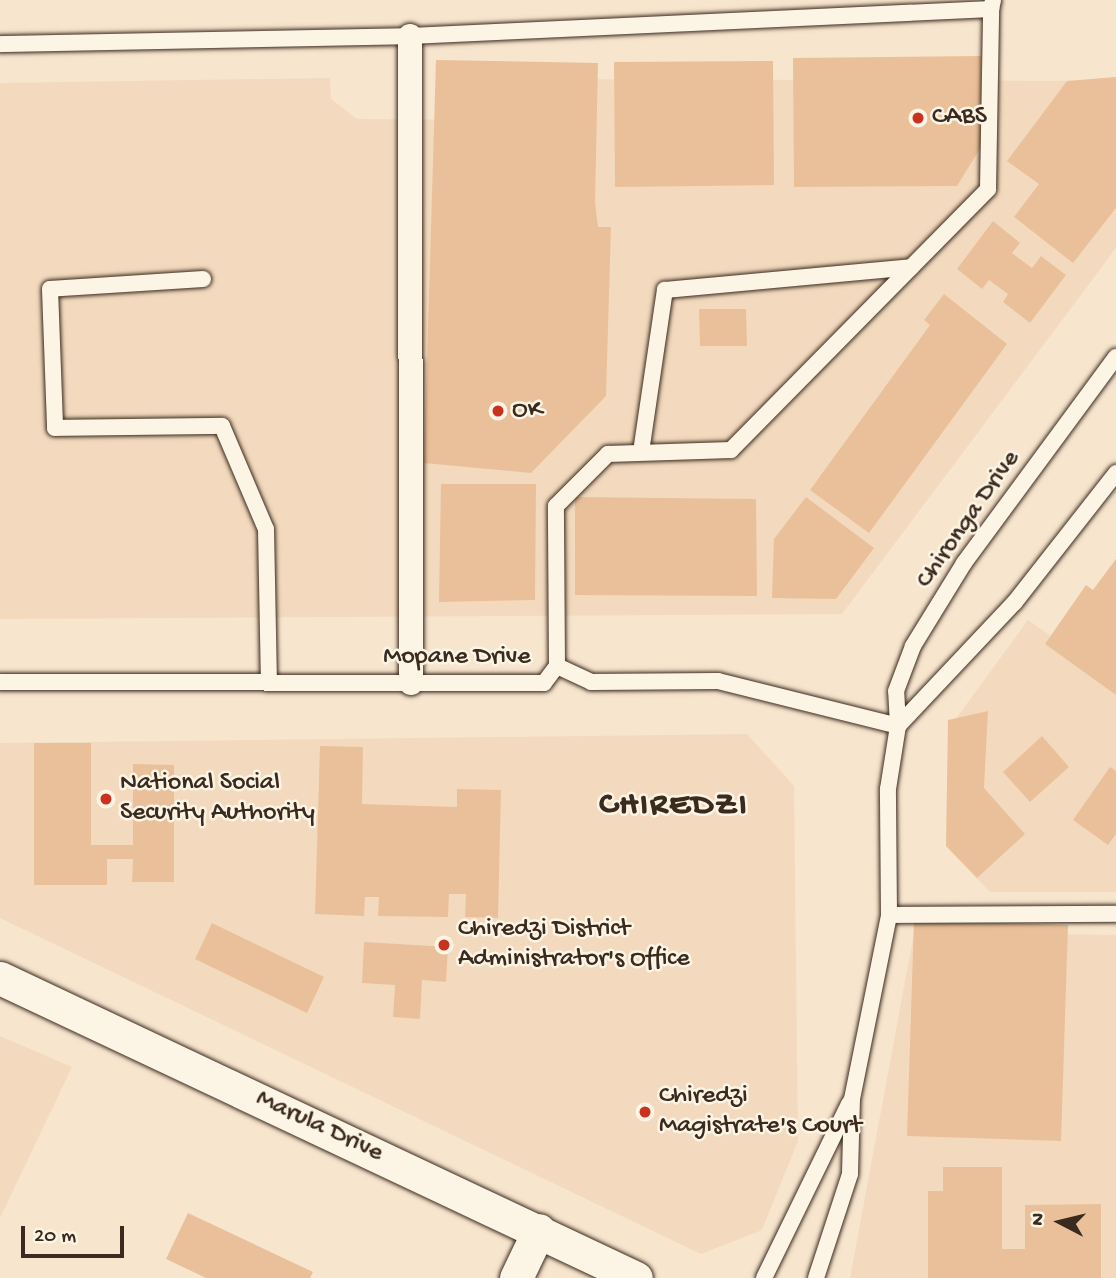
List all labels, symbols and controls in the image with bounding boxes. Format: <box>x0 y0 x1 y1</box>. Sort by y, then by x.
place label: CABS <box>932 102 987 134</box>
marker: CABS <box>910 110 926 126</box>
place label: OK <box>512 395 542 427</box>
marker: OK <box>490 403 506 419</box>
street label: Chironga Drive <box>910 445 1028 595</box>
street label: Mopane Drive <box>383 642 531 674</box>
place label: National Social Security Authority <box>120 768 315 830</box>
district label: CHIREDZI <box>600 787 748 827</box>
marker: National Social Security Authority <box>98 791 114 807</box>
place label: Chiredzi District Administrator's Office <box>458 914 690 976</box>
marker: Chiredzi District Administrator's Office <box>436 937 452 953</box>
place label: Chiredzi Magistrate's Court <box>659 1081 862 1142</box>
street label: Marula Drive <box>250 1084 388 1170</box>
marker: Chiredzi Magistrate's Court <box>637 1104 653 1120</box>
north arrow <box>1025 1187 1095 1257</box>
scale bar <box>24 1212 128 1256</box>
text: N <box>1026 1212 1051 1227</box>
text: 20 m <box>34 1225 76 1250</box>

